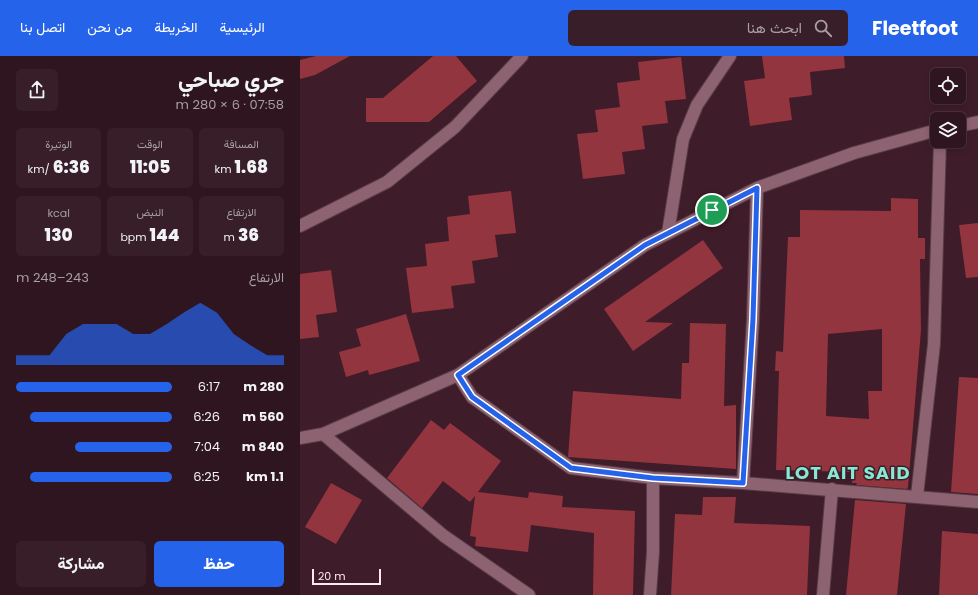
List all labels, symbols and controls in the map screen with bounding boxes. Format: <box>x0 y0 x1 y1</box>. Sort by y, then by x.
search box <box>568 10 848 46</box>
text: Fleetfoot <box>872 15 958 42</box>
text: اتصل بنا <box>20 17 65 37</box>
text: من نحن <box>87 17 132 37</box>
text: الخريطة <box>154 17 197 37</box>
text: الرئيسية <box>219 17 265 37</box>
text: ابحث هنا <box>747 17 802 38</box>
icon: search <box>812 17 834 39</box>
text: جري صباحي <box>178 64 284 95</box>
map controls <box>930 68 966 148</box>
button: locate <box>930 68 966 104</box>
button: share <box>16 69 58 111</box>
text: 07:58 · 6 × 280 m <box>176 95 284 114</box>
button: layers <box>930 112 966 148</box>
text: الوتيرة <box>45 136 72 152</box>
text: الوقت <box>137 136 163 152</box>
text: المسافة <box>224 136 259 152</box>
text: 6:36 <box>53 155 90 179</box>
text: 11:05 <box>130 155 170 179</box>
text: 1.68 <box>235 155 268 179</box>
text: /km <box>28 161 53 177</box>
text: km <box>215 161 235 177</box>
pin <box>695 193 729 227</box>
icon: arrive <box>701 199 723 221</box>
text: النبض <box>136 204 164 220</box>
text: الارتفاع <box>226 204 256 220</box>
text: kcal <box>47 205 70 221</box>
text: 130 <box>45 223 73 247</box>
text: 144 <box>150 223 180 247</box>
text: 36 <box>238 223 259 247</box>
text: bpm <box>120 229 150 245</box>
text: m <box>224 229 238 245</box>
text: 243–248 m <box>16 268 89 287</box>
text: الارتفاع <box>249 268 284 287</box>
text: 6:17 <box>198 377 220 396</box>
text: 280 m <box>243 377 284 396</box>
text: 6:26 <box>193 407 220 426</box>
text: 560 m <box>242 407 284 426</box>
text: 7:04 <box>194 437 220 456</box>
text: 840 m <box>242 437 284 456</box>
district label: LOT AIT SAID <box>786 460 910 485</box>
text: 6:25 <box>193 467 220 486</box>
text: 1.1 km <box>246 467 284 486</box>
button: مشاركة <box>16 541 146 587</box>
button: حفظ <box>154 541 284 587</box>
scale bar <box>312 567 381 586</box>
text: 20 m <box>318 568 346 584</box>

